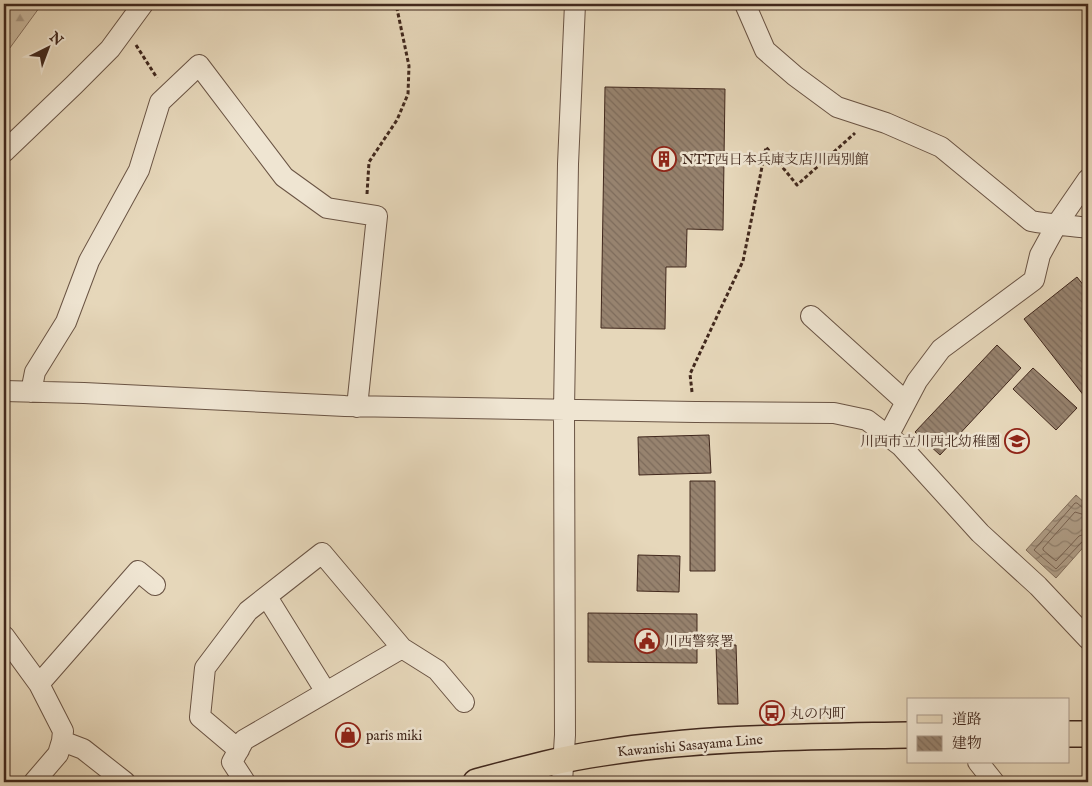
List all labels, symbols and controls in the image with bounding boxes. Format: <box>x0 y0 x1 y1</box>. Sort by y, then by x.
north arrow <box>22 22 72 72</box>
text: N <box>45 28 67 50</box>
building icon: NTT西日本兵庫支店川西別館 <box>651 146 677 172</box>
place label: NTT西日本兵庫支店川西別館 <box>682 151 869 169</box>
school or university icon: 川西市立川西北幼稚園 <box>1004 428 1030 454</box>
place label: 川西市立川西北幼稚園 <box>860 433 1000 451</box>
public building icon: 川西警察署 <box>634 628 660 654</box>
place label: 川西警察署 <box>664 633 734 651</box>
legend <box>907 698 1070 764</box>
bus stop icon: 丸の内町 <box>759 700 785 726</box>
place label: 丸の内町 <box>790 705 846 723</box>
text: 道路 <box>952 710 982 729</box>
shop icon: paris miki <box>335 722 361 748</box>
place label: paris miki <box>366 727 423 745</box>
street label: Kawanishi Sasayama Line <box>617 731 764 761</box>
text: 建物 <box>952 734 982 753</box>

